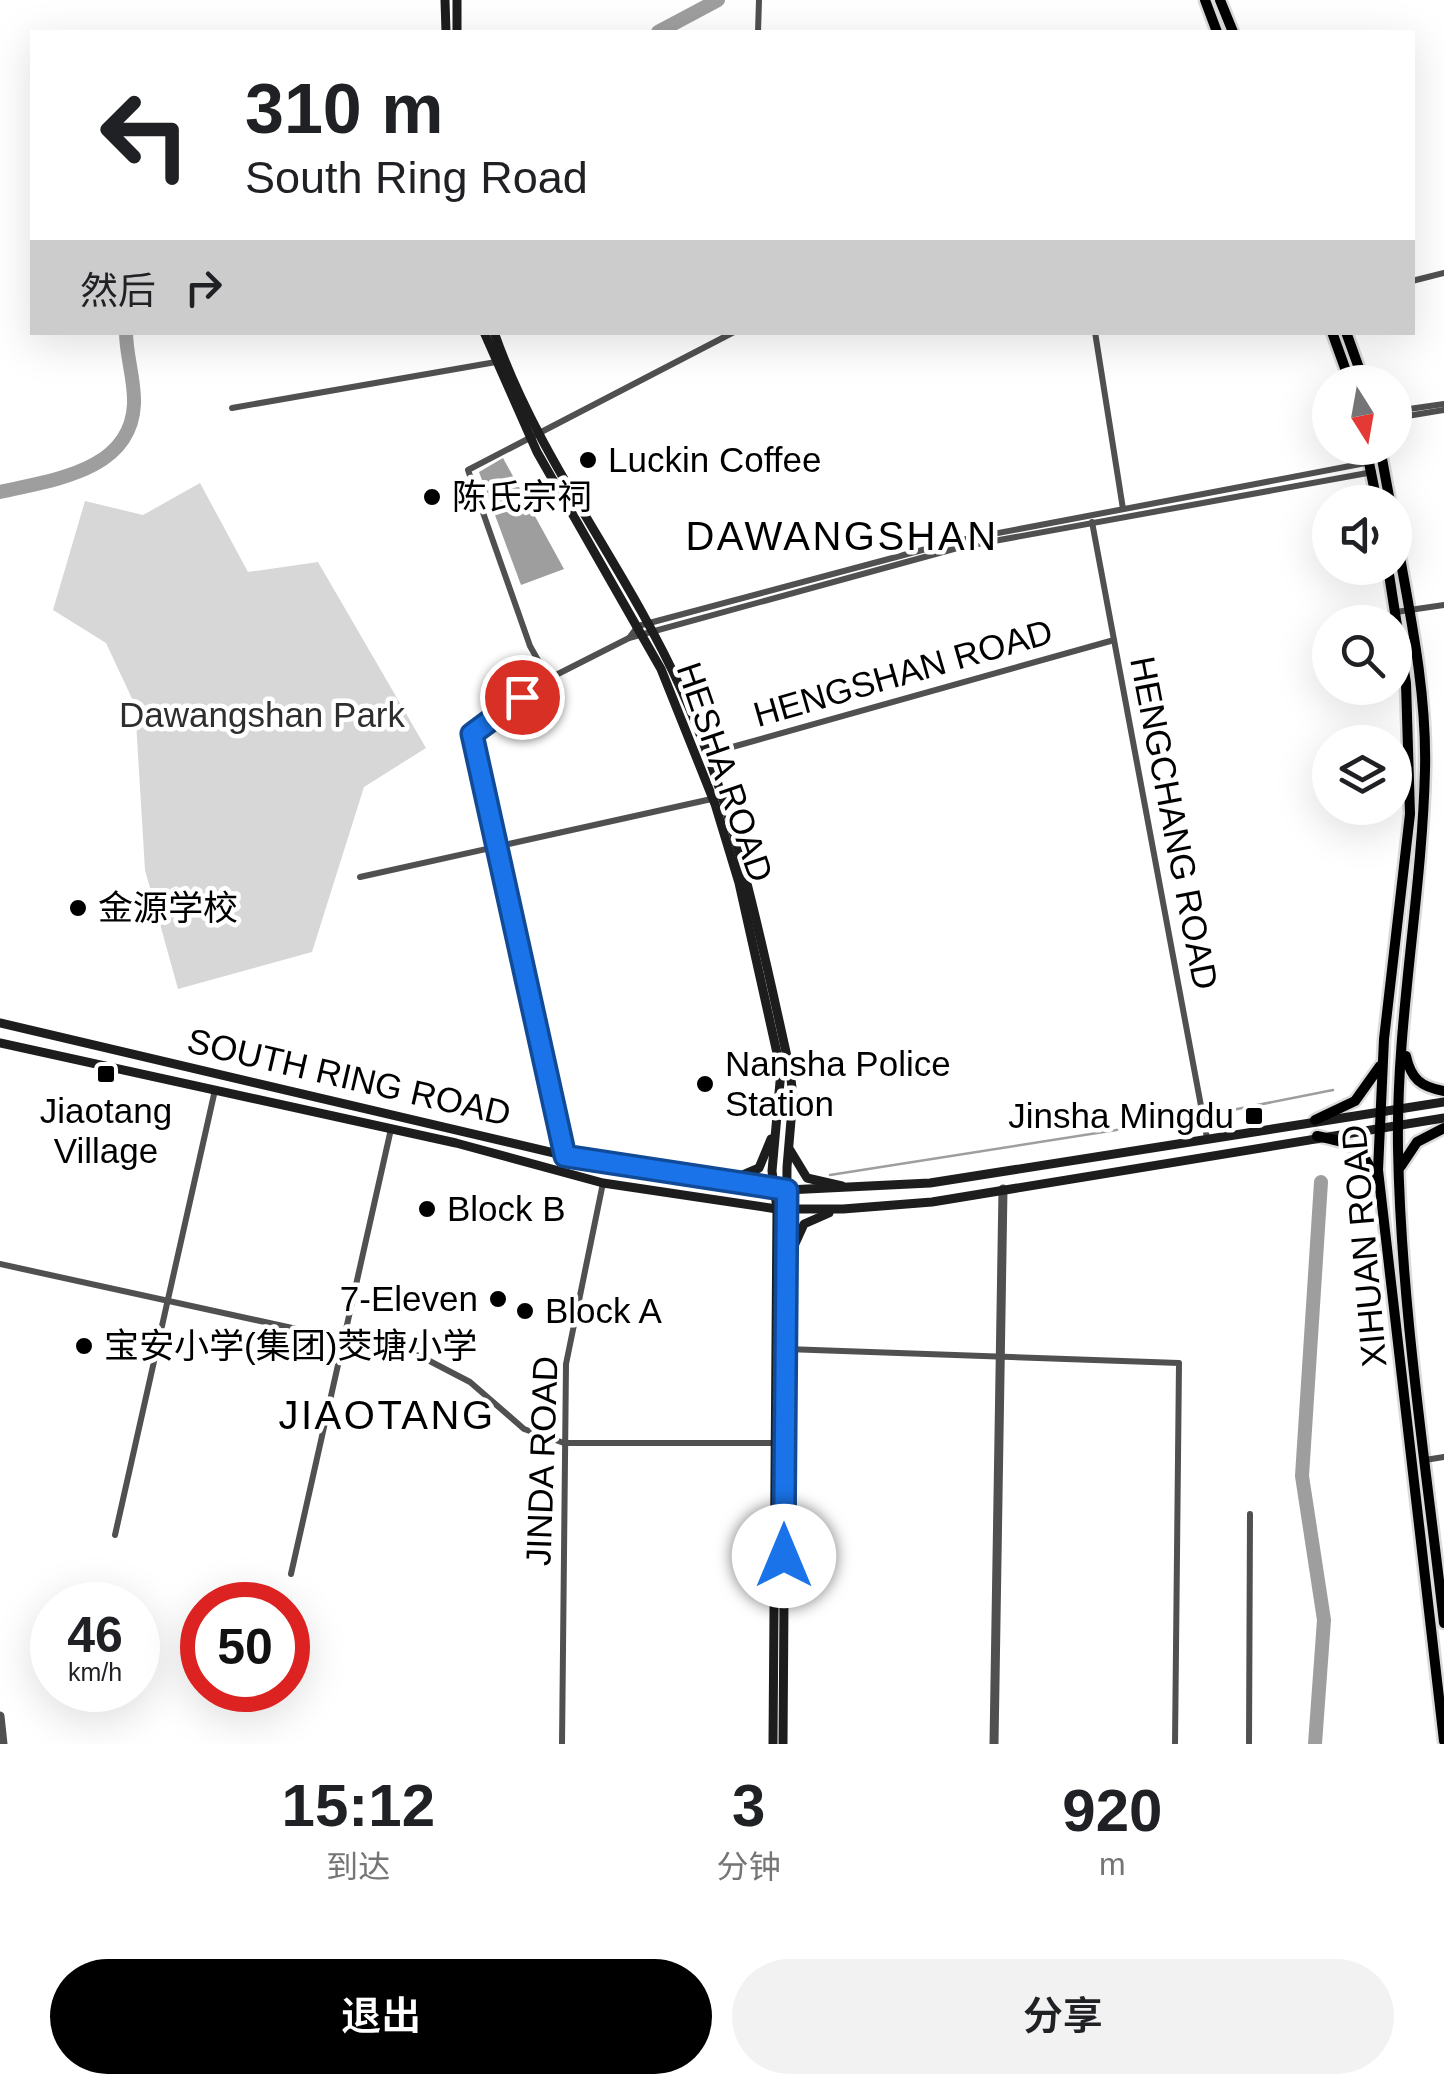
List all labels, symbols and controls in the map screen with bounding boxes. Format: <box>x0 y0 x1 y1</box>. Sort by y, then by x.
icon: left <box>80 70 210 200</box>
text: 310 m <box>245 70 443 148</box>
text: South Ring Road <box>245 152 588 203</box>
icon: right <box>176 260 231 315</box>
text: 然后 <box>80 270 156 312</box>
north arrow <box>1312 365 1412 465</box>
map controls <box>1312 365 1412 825</box>
place label: Luckin Coffee <box>608 440 821 479</box>
marker: Luckin Coffee <box>577 449 599 471</box>
place label: 陈氏宗祠 <box>452 477 592 516</box>
button: sound <box>1312 485 1412 585</box>
marker: 陈氏宗祠 <box>421 486 443 508</box>
district label: DAWANGSHAN <box>685 514 999 558</box>
button: search <box>1312 605 1412 705</box>
street label: HENGSHAN ROAD <box>749 611 1057 734</box>
street label: HENGCHANG ROAD <box>1123 653 1226 993</box>
pin <box>480 655 565 740</box>
street label: HESHA ROAD <box>670 657 781 887</box>
icon: arrive <box>495 670 550 725</box>
park label: Dawangshan Park <box>119 695 405 734</box>
button: layers <box>1312 725 1412 825</box>
place label: 金源学校 <box>98 888 238 927</box>
marker: 金源学校 <box>67 897 89 919</box>
street label: SOUTH RING ROAD <box>184 1020 515 1133</box>
place label: Nansha Police Station <box>725 1044 951 1123</box>
marker: Jiaotang Village <box>95 1063 117 1085</box>
marker: Nansha Police Station <box>694 1073 716 1095</box>
place label: Jiaotang Village <box>40 1091 172 1170</box>
place label: Jinsha Mingdu <box>1008 1096 1234 1135</box>
marker: Jinsha Mingdu <box>1243 1105 1265 1127</box>
street label: XIHUAN ROAD <box>1333 1123 1394 1369</box>
place label: Block B <box>447 1189 566 1228</box>
marker: Block B <box>416 1198 438 1220</box>
place label: 7-Eleven <box>340 1279 478 1318</box>
marker: 7-Eleven <box>487 1288 509 1310</box>
place label: Block A <box>545 1291 662 1330</box>
marker: Block A <box>514 1300 536 1322</box>
place label: 宝安小学(集团)茭塘小学 <box>104 1326 477 1365</box>
marker: 宝安小学(集团)茭塘小学 <box>73 1335 95 1357</box>
street label: JINDA ROAD <box>518 1355 565 1567</box>
district label: JIAOTANG <box>278 1393 496 1437</box>
position arrow <box>732 1504 836 1608</box>
speed limit sign: 50 <box>180 1582 310 1712</box>
text: 46 <box>67 1607 123 1663</box>
text: km/h <box>68 1658 122 1686</box>
text: 15:12 <box>282 1772 435 1839</box>
text: 3 <box>732 1772 765 1839</box>
text: 920 <box>1062 1777 1162 1844</box>
text: m <box>1099 1846 1126 1882</box>
text: 到达 <box>326 1849 390 1885</box>
text: 分钟 <box>717 1849 781 1885</box>
button: 退出 <box>50 1959 712 2074</box>
button: 分享 <box>732 1959 1394 2074</box>

